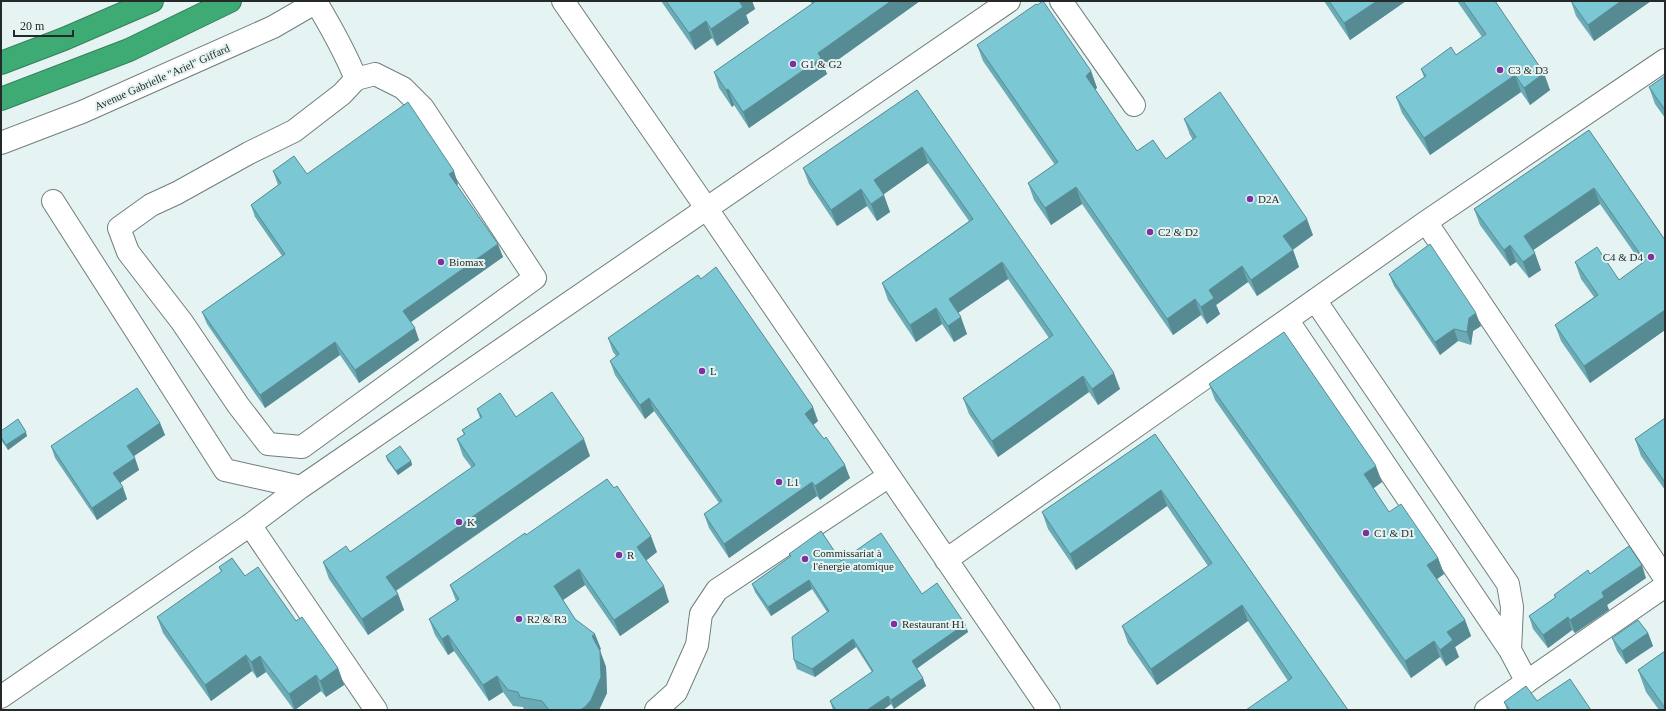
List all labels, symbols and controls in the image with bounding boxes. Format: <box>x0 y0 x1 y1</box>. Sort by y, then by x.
scale bar <box>14 12 73 38</box>
text: 20 m <box>20 19 45 33</box>
street label: Avenue Gabrielle "Ariel" Giffard <box>93 42 232 112</box>
place label: G1 & G2 <box>801 58 842 70</box>
marker: G1 & G2 <box>788 59 798 69</box>
place label: C3 & D3 <box>1508 64 1549 76</box>
marker: C3 & D3 <box>1495 65 1505 75</box>
place label: D2A <box>1258 193 1279 205</box>
marker: D2A <box>1245 194 1255 204</box>
place label: C2 & D2 <box>1158 226 1198 238</box>
marker: C2 & D2 <box>1145 227 1155 237</box>
place label: C4 & D4 <box>1603 251 1643 263</box>
marker: C4 & D4 <box>1646 252 1656 262</box>
place label: Biomax <box>449 256 484 268</box>
marker: Biomax <box>436 257 446 267</box>
place label: L <box>710 365 717 377</box>
marker: L <box>697 366 707 376</box>
place label: L1 <box>787 476 799 488</box>
marker: L1 <box>774 477 784 487</box>
place label: K <box>467 516 475 528</box>
marker: K <box>454 517 464 527</box>
place label: C1 & D1 <box>1374 527 1414 539</box>
marker: C1 & D1 <box>1361 528 1371 538</box>
place label: Commissariat à l'énergie atomique <box>813 547 894 572</box>
place label: R <box>627 549 635 561</box>
marker: R <box>614 550 624 560</box>
marker: Commissariat à l'énergie atomique <box>800 554 810 564</box>
place label: R2 & R3 <box>527 613 567 625</box>
marker: R2 & R3 <box>514 614 524 624</box>
place label: Restaurant H1 <box>902 618 965 630</box>
marker: Restaurant H1 <box>889 619 899 629</box>

